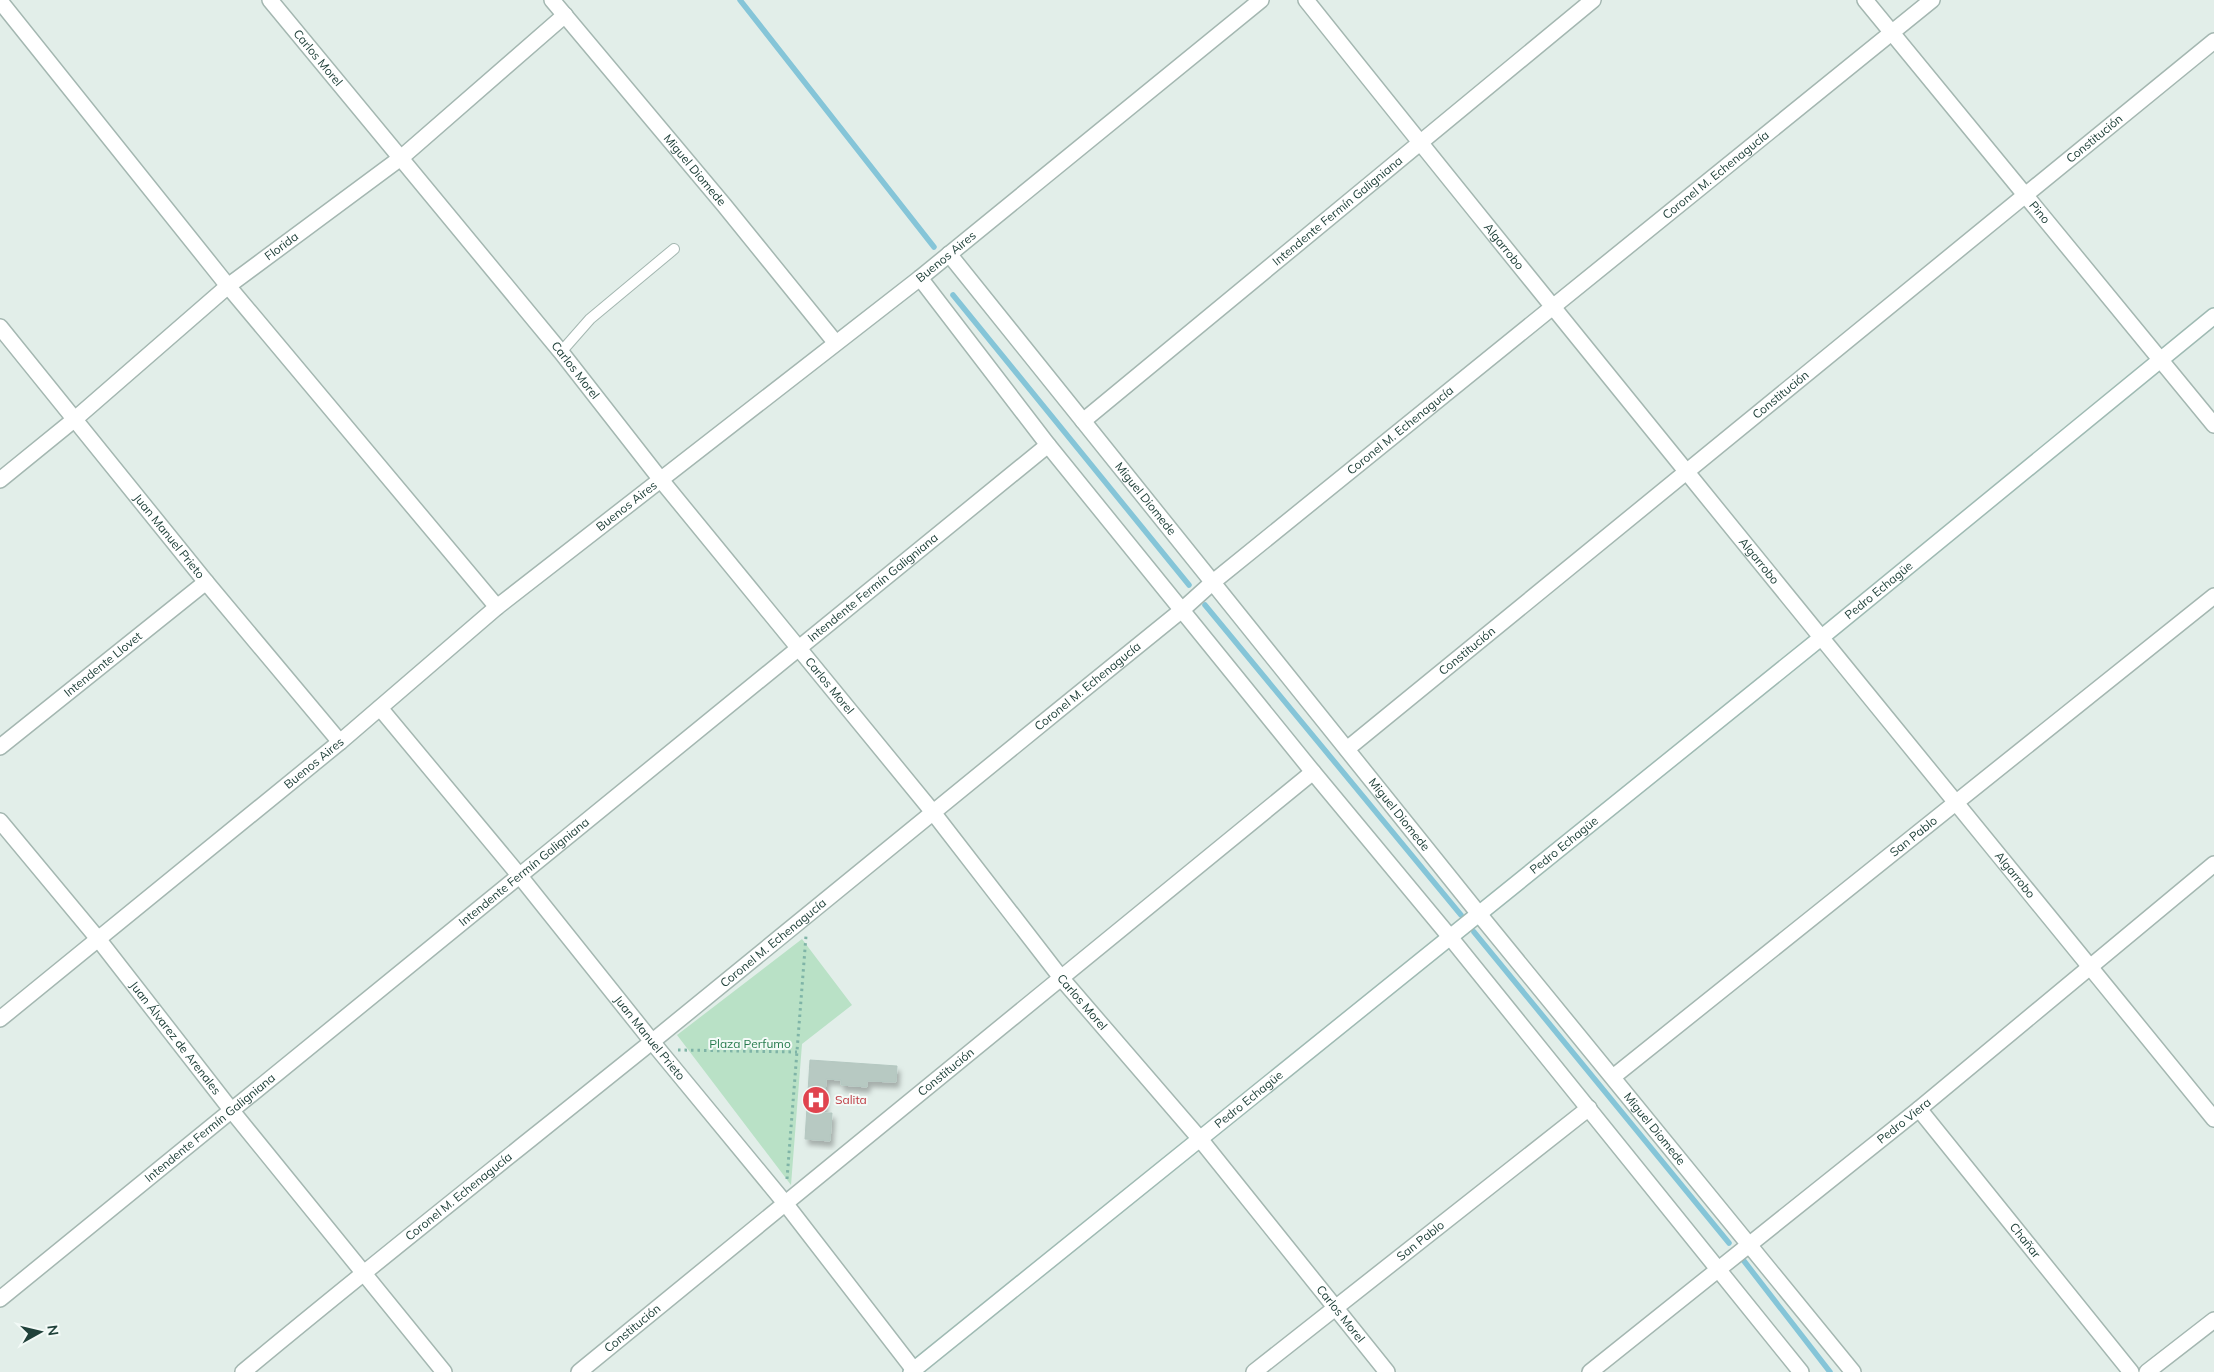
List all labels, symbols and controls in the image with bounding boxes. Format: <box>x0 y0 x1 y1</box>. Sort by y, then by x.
street label: Carlos Morel <box>290 26 346 89</box>
street label: Constitución <box>2063 111 2125 166</box>
street label: Coronel M. Echenagucía <box>1659 127 1772 222</box>
street label: Miguel Diomede <box>661 131 730 209</box>
street label: Intendente Fermín Galigniana <box>1269 153 1405 268</box>
street label: Pino <box>2026 198 2054 227</box>
street label: Algarrobo <box>1481 220 1528 273</box>
street label: Buenos Aires <box>913 228 979 285</box>
street label: Florida <box>261 229 301 263</box>
street label: Carlos Morel <box>548 338 603 402</box>
street label: Constitución <box>1749 367 1812 422</box>
street label: Coronel M. Echenagucía <box>1344 382 1456 478</box>
street label: Miguel Diomede <box>1112 459 1180 538</box>
street label: Buenos Aires <box>593 477 660 534</box>
street label: Juan Manuel Prieto <box>131 490 208 582</box>
street label: Intendente Fermín Galigniana <box>804 530 941 645</box>
street label: Algarrobo <box>1736 534 1783 587</box>
street label: Pedro Echagüe <box>1841 558 1916 622</box>
street label: Constitución <box>1435 623 1498 678</box>
street label: Intendente Llovet <box>61 628 145 700</box>
street label: Coronel M. Echenagucía <box>1031 638 1144 734</box>
street label: Carlos Morel <box>802 654 858 717</box>
street label: Buenos Aires <box>281 734 347 792</box>
street label: Miguel Diomede <box>1366 775 1433 854</box>
street label: San Pablo <box>1887 812 1940 860</box>
street label: Pedro Echagüe <box>1526 813 1601 877</box>
street label: Intendente Fermín Galigniana <box>456 814 592 929</box>
street label: Algarrobo <box>1992 848 2039 901</box>
street label: Coronel M. Echenagucía <box>717 895 829 990</box>
street label: Carlos Morel <box>1054 971 1111 1033</box>
street label: Juan Álvarez de Arenales <box>127 978 224 1098</box>
street label: Juan Manuel Prieto <box>611 992 689 1083</box>
park label: Plaza Perfumo <box>709 1036 791 1051</box>
street label: Constitución <box>914 1044 977 1099</box>
street label: Pedro Echagüe <box>1211 1067 1286 1131</box>
street label: Intendente Fermín Galigniana <box>142 1070 278 1185</box>
hospital icon: Salita <box>801 1085 831 1115</box>
street label: Miguel Diomede <box>1621 1089 1689 1168</box>
place label: Salita <box>835 1092 867 1107</box>
street label: Pedro Viera <box>1874 1094 1934 1147</box>
street label: Coronel M. Echenagucía <box>402 1149 515 1244</box>
street label: San Pablo <box>1393 1217 1447 1264</box>
street label: Chañar <box>2007 1220 2045 1261</box>
street label: Carlos Morel <box>1313 1282 1368 1345</box>
street label: Constitución <box>601 1300 663 1355</box>
north arrow <box>15 1307 65 1357</box>
text: N <box>43 1324 63 1337</box>

